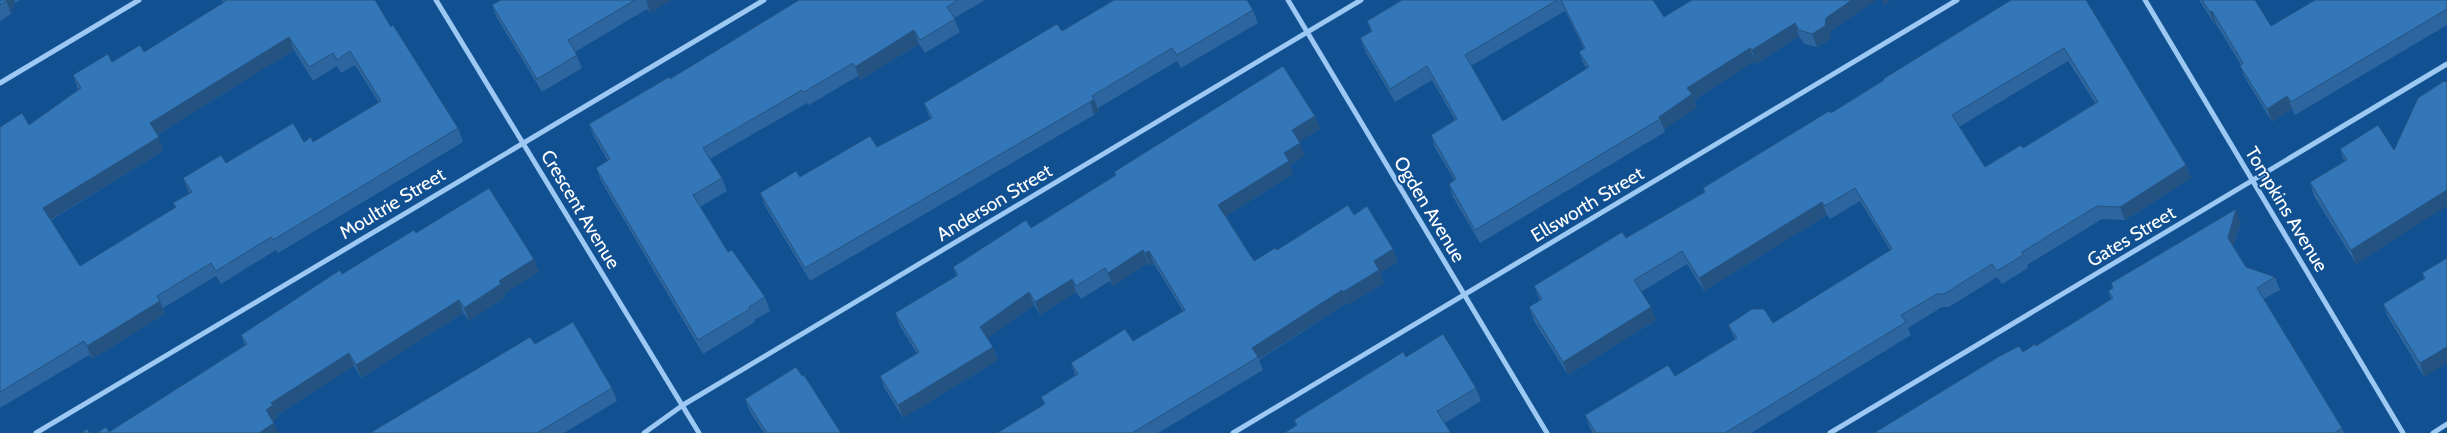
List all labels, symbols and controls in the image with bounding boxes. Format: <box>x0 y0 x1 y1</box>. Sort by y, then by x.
street label: Tompkins Avenue <box>2240 143 2333 276</box>
street label: Crescent Avenue <box>536 146 625 273</box>
street label: Ogden Avenue <box>1389 152 1470 267</box>
street label: Anderson Street <box>932 159 1057 246</box>
street label: Ellsworth Street <box>1527 161 1648 247</box>
street label: Moultrie Street <box>335 163 450 244</box>
street label: Gates Street <box>2083 201 2180 272</box>

